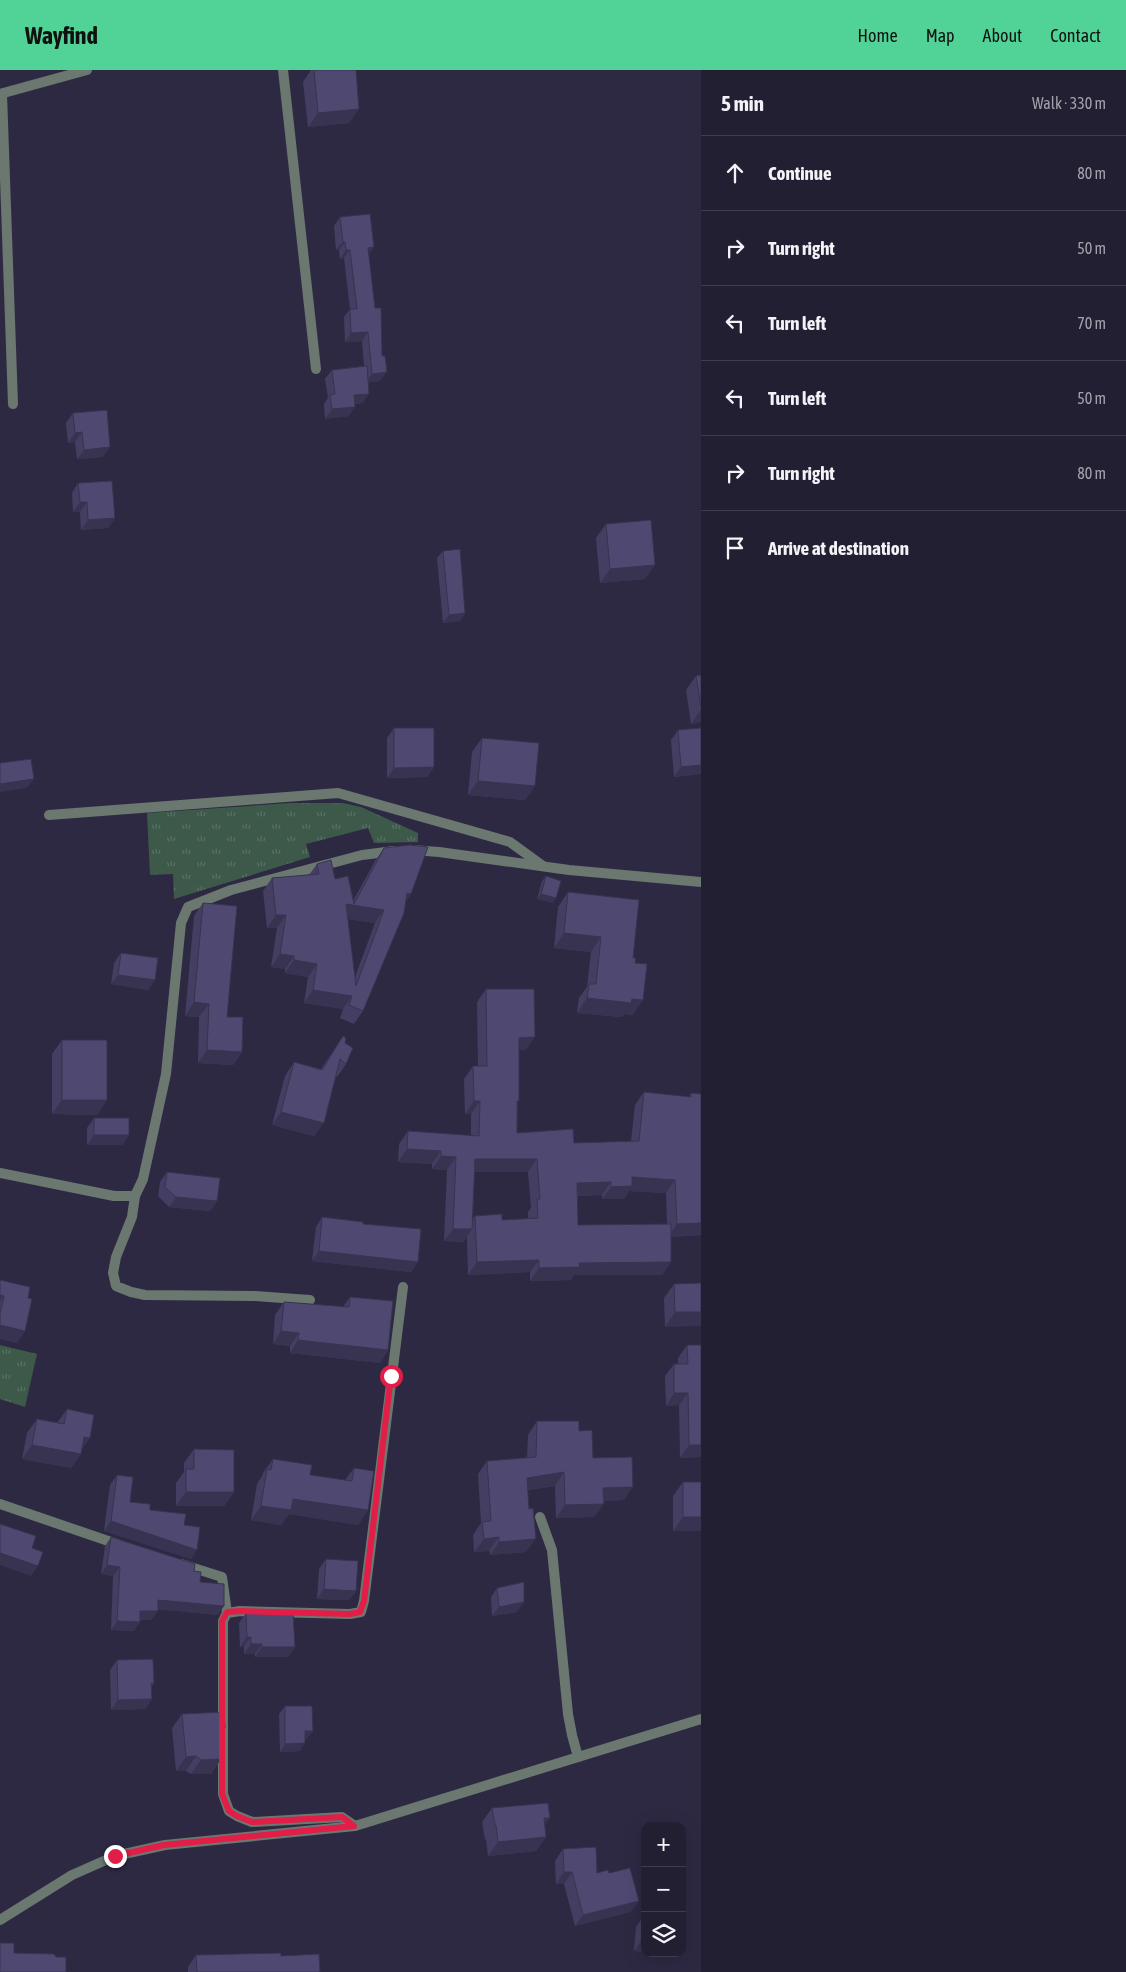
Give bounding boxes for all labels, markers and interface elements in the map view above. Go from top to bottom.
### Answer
text: Wayfind [25,22,98,49]
text: Home [858,25,898,46]
text: Map [926,25,955,46]
text: About [983,25,1022,46]
text: Contact [1050,25,1101,46]
text: 5 min [721,91,764,115]
text: Walk · 330 m [1032,94,1106,112]
icon: ahead [721,159,749,187]
text: Continue [768,162,832,184]
text: 80 m [1077,164,1106,182]
icon: right [721,234,749,262]
text: Turn right [768,237,835,259]
text: 50 m [1077,239,1106,257]
icon: left [721,309,749,337]
text: Turn left [768,312,826,334]
text: 70 m [1077,314,1106,332]
icon: left [721,384,749,412]
text: Turn left [768,387,826,409]
text: 50 m [1077,389,1106,407]
icon: right [721,459,749,487]
text: Turn right [768,462,835,484]
text: 80 m [1077,464,1106,482]
icon: arrive [721,534,749,562]
text: Arrive at destination [768,537,909,559]
route start [380,1365,403,1388]
map controls [641,1822,686,1957]
button: + [641,1822,686,1867]
route end [104,1845,127,1868]
button: − [641,1867,686,1912]
button: layers [641,1912,686,1957]

